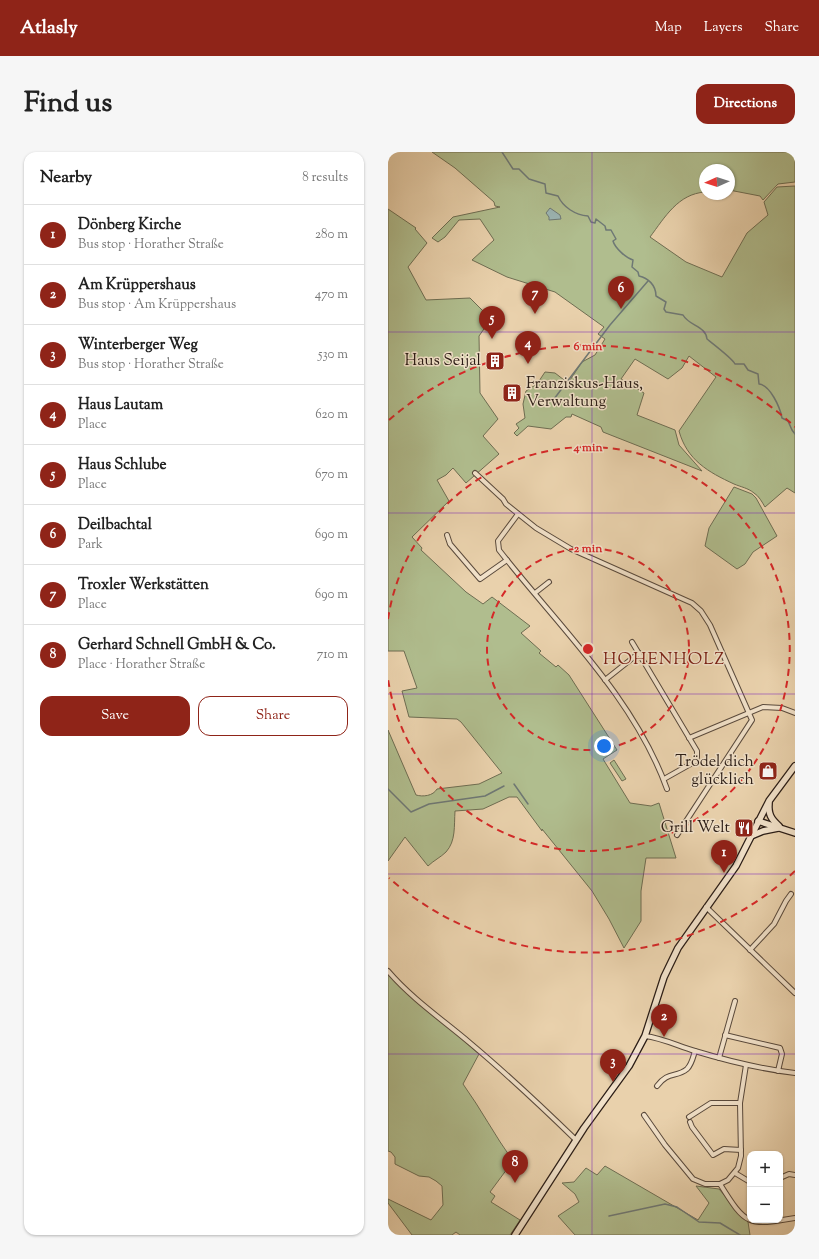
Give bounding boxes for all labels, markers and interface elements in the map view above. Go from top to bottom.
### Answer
text: Atlasly [20,15,78,42]
text: Map [655,18,682,38]
text: Layers [704,18,742,38]
text: Share [764,18,799,38]
text: Find us [24,84,112,124]
button: Directions [696,84,795,124]
north arrow [699,164,735,200]
text: Nearby [40,166,92,190]
text: 8 results [302,169,348,187]
text: Dönberg Kirche [78,215,181,236]
text: 1 [51,226,55,244]
text: 280 m [315,226,348,244]
text: Bus stop · Horather Straße [78,236,224,254]
text: Am Krüppershaus [78,275,196,296]
pin: 6 [608,276,634,309]
pin: 7 [522,281,548,314]
text: 2 [50,286,56,304]
text: 470 m [315,286,348,304]
text: Bus stop · Am Krüppershaus [78,296,236,314]
pin: 5 [479,306,505,339]
pin: 4 [515,331,541,364]
text: Winterberger Weg [78,335,198,356]
text: 6 min [574,338,603,356]
text: 3 [50,346,56,364]
text: 530 m [318,346,348,364]
place label: Haus Seijal [404,350,482,373]
building icon: Haus Seijal [484,350,506,372]
text: Bus stop · Horather Straße [78,356,224,374]
place label: Franziskus-Haus, Verwaltung [526,373,643,414]
building icon: Franziskus-Haus, Verwaltung [501,382,523,404]
text: Haus Lautam [78,395,163,416]
text: 4 [50,406,56,424]
text: 620 m [315,406,348,424]
text: Place [78,416,107,434]
text: 4 min [572,439,603,457]
text: Haus Schlube [78,455,166,476]
text: 5 [51,466,55,484]
text: 670 m [315,466,348,484]
text: Place [78,476,107,494]
text: Deilbachtal [78,515,152,536]
text: 6 [50,526,56,544]
text: 690 m [315,526,348,544]
text: Park [78,536,103,554]
text: 2 min [574,540,603,558]
text: Troxler Werkstätten [78,575,209,596]
text: 7 [50,586,56,604]
text: 690 m [315,586,348,604]
text: Place [78,596,107,614]
text: Gerhard Schnell GmbH & Co. [78,635,276,656]
centre of rings [581,642,595,656]
text: 8 [50,646,56,664]
text: 710 m [317,646,348,664]
district label: HOHENHOLZ [603,648,725,672]
text: Place · Horather Straße [78,656,205,674]
button: Save [40,696,190,736]
button: Share [198,696,348,736]
your location [594,736,614,756]
place label: Trödel dich glücklich [675,751,755,792]
shop icon: Trödel dich glücklich [757,760,779,782]
place label: Grill Welt [661,817,731,840]
restaurant icon: Grill Welt [733,817,755,839]
pin: 1 [711,840,737,873]
pin: 2 [651,1004,677,1037]
pin: 3 [600,1049,626,1082]
pin: 8 [502,1150,528,1183]
map controls [747,1151,783,1223]
button: + [747,1151,783,1187]
button: − [747,1187,783,1223]

